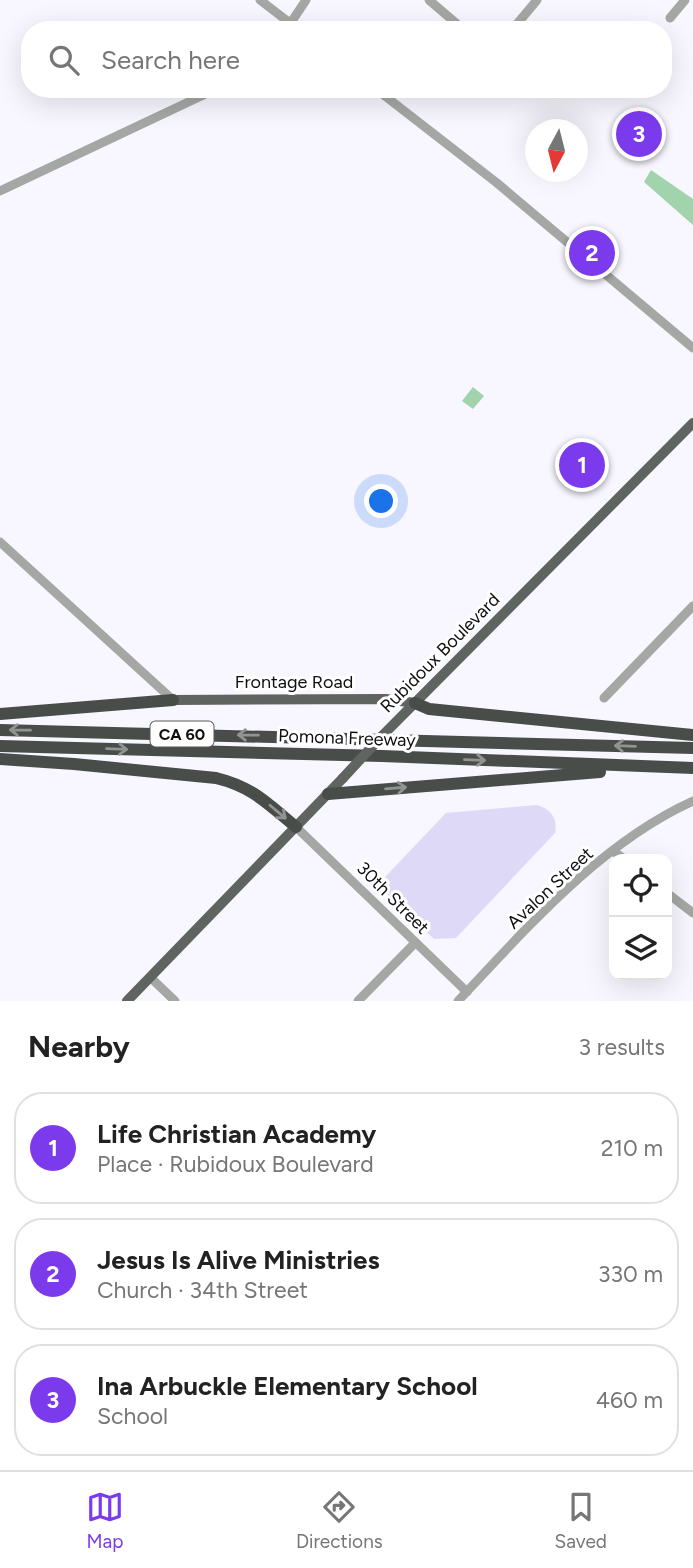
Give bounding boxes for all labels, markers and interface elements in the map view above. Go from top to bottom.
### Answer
search box [21,21,672,98]
icon: search [45,41,83,79]
text: Search here [101,44,240,76]
pin: 3 [616,108,662,160]
north arrow [525,119,588,182]
pin: 2 [569,227,615,279]
pin: 1 [559,439,605,491]
your location [364,484,398,518]
street label: Rubidoux Boulevard [376,589,504,717]
street label: Frontage Road [235,671,353,693]
road number: CA 60 [150,722,214,747]
one-way arrow [9,723,32,737]
street label: Pomona Freeway [278,725,417,751]
one-way arrow [236,729,259,742]
one-way arrow [614,740,637,753]
one-way arrow [105,742,128,756]
one-way arrow [463,754,486,767]
one-way arrow [384,781,407,794]
one-way arrow [268,804,286,820]
street label: Avalon Street [502,842,598,933]
map controls [609,854,672,980]
button: locate [609,854,672,917]
street label: 30th Street [352,857,434,939]
button: layers [609,917,672,980]
text: Nearby [28,1028,130,1065]
text: 3 results [578,1033,665,1061]
text: Life Christian Academy [97,1118,376,1150]
text: 1 [48,1134,58,1162]
text: 210 m [601,1134,663,1162]
text: Place · Rubidoux Boulevard [97,1150,374,1178]
text: Jesus Is Alive Ministries [97,1244,380,1276]
text: 2 [46,1260,60,1288]
text: 330 m [598,1260,663,1288]
text: Church · 34th Street [97,1276,308,1304]
text: Ina Arbuckle Elementary School [97,1370,478,1402]
text: 3 [47,1386,59,1414]
text: 460 m [596,1386,663,1414]
text: School [97,1402,168,1430]
tab: Map [86,1488,124,1553]
tab: Directions [296,1488,383,1553]
tab: Saved [555,1488,607,1553]

